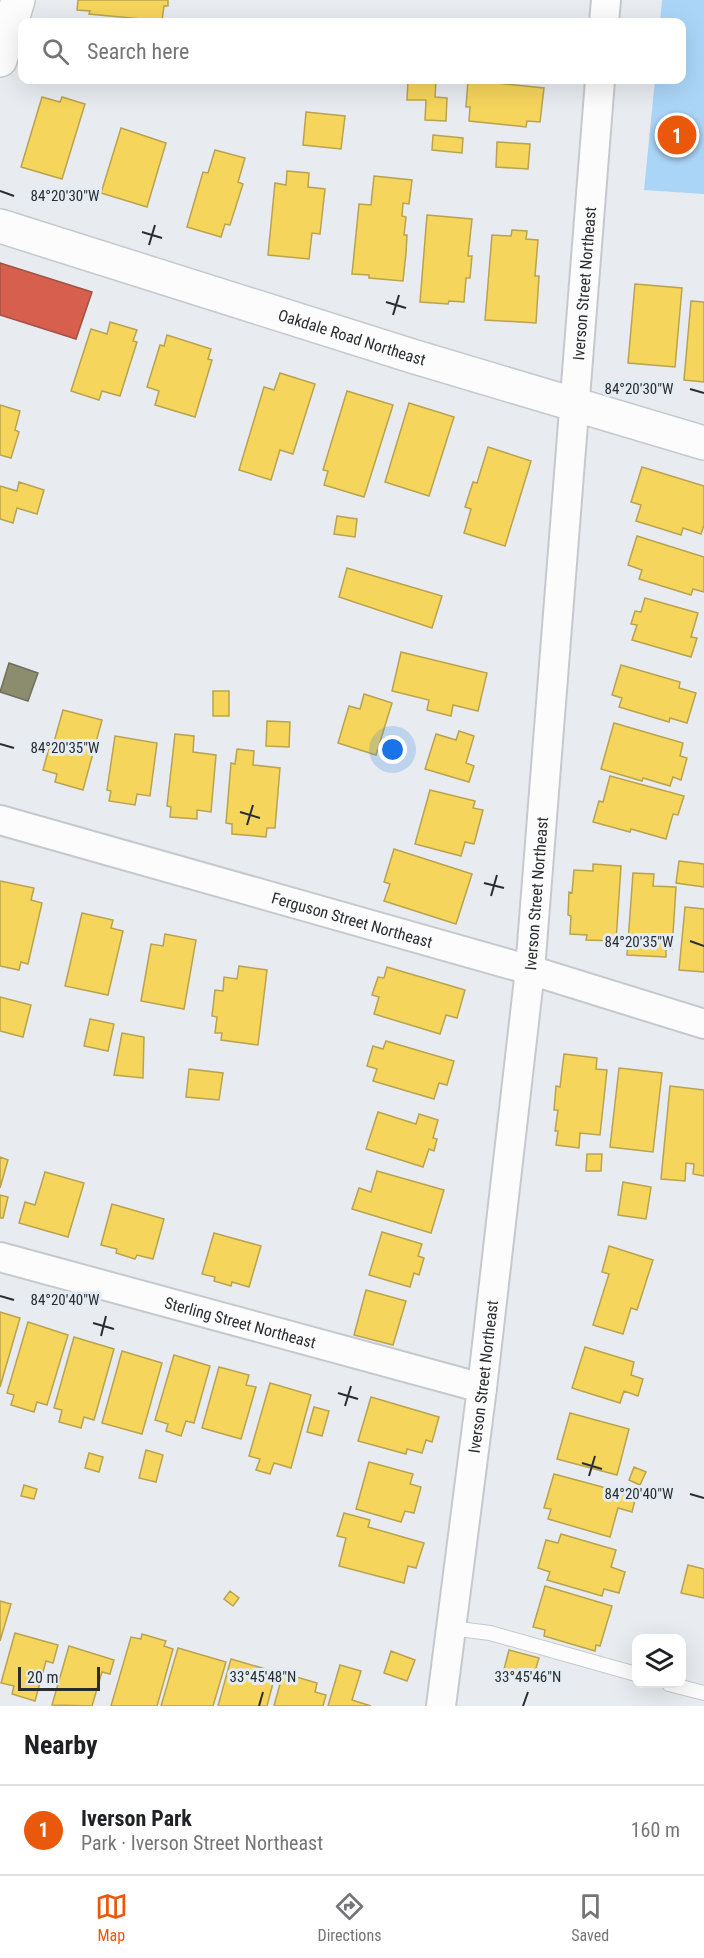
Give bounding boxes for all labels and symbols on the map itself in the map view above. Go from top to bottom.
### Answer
pin: 1 [658,112,696,158]
text: 84°20'30"W [31,187,100,205]
street label: Iverson Street Northeast [568,206,600,361]
street label: Oakdale Road Northeast [276,305,428,369]
text: 84°20'30"W [605,380,674,398]
your location [378,735,407,764]
text: 84°20'35"W [31,739,100,757]
street label: Iverson Street Northeast [521,816,552,971]
street label: Ferguson Street Northeast [270,888,435,952]
text: 84°20'35"W [605,933,674,951]
text: 84°20'40"W [31,1291,100,1309]
street label: Sterling Street Northeast [162,1293,318,1352]
street label: Iverson Street Northeast [464,1299,502,1454]
text: 84°20'40"W [605,1485,674,1503]
scale bar [18,1664,100,1692]
text: 33°45'48"N [230,1668,296,1686]
text: 33°45'46"N [495,1668,561,1686]

